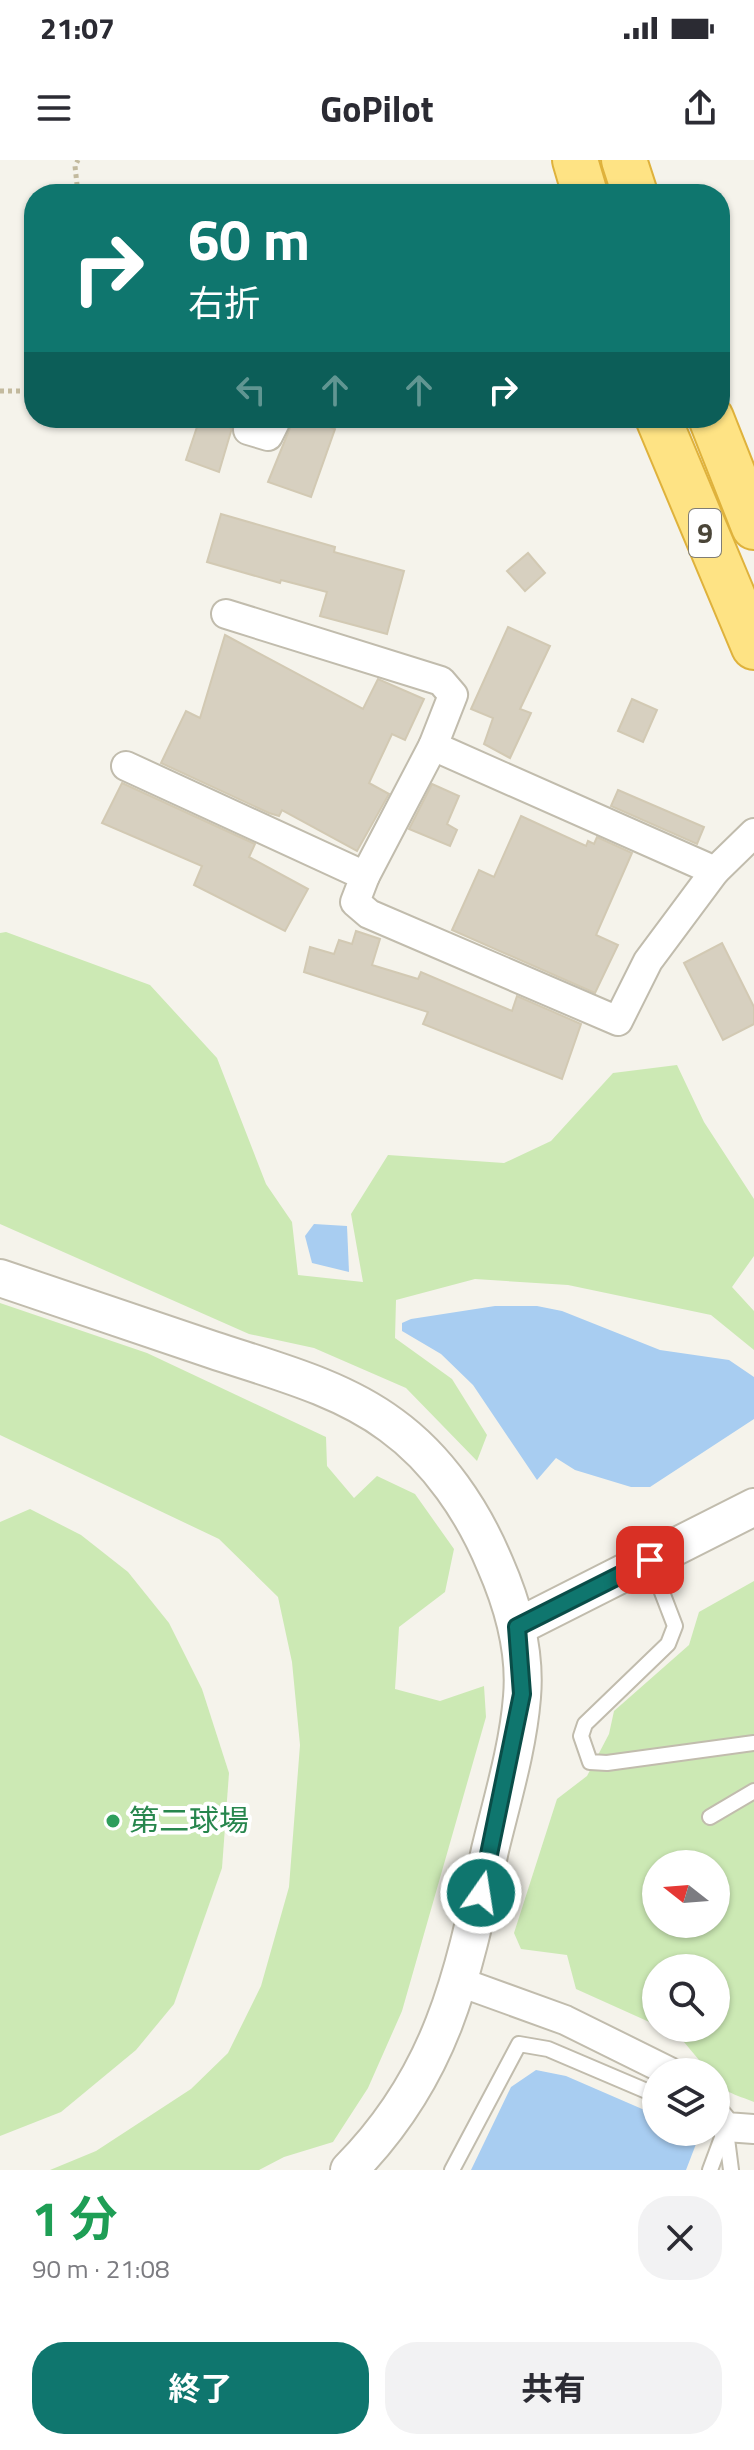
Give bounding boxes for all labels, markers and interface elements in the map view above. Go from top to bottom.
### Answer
text: 21:07 [40,5,115,51]
text: GoPilot [320,81,434,136]
icon: menu [32,86,76,130]
icon: share [678,86,722,130]
text: 60 m [188,197,310,282]
icon: right [56,216,160,320]
text: 右折 [188,275,260,330]
icon: left [229,368,273,412]
icon: ahead [313,368,357,412]
icon: ahead [397,368,441,412]
icon: right [481,368,525,412]
road number: 9 [689,509,721,557]
pin [616,1526,684,1594]
icon: arrive [628,1538,672,1582]
place label: 第二球場 [129,1797,249,1843]
marker: 第二球場 [104,1812,122,1830]
north arrow [642,1850,730,1938]
map controls [642,1850,730,2146]
position arrow [439,1851,523,1935]
button: search [642,1954,730,2042]
button: layers [642,2058,730,2146]
text: 1 分 [32,2182,117,2255]
button: close [638,2196,722,2280]
text: 90 m · 21:08 [32,2249,170,2288]
button: 終了 [32,2342,369,2434]
button: 共有 [385,2342,722,2434]

